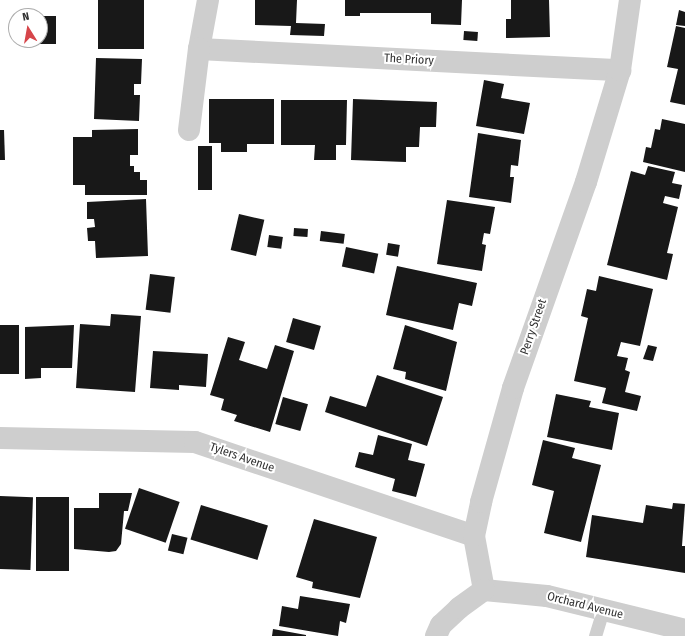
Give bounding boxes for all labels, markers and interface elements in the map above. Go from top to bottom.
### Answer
north arrow [8,8,48,48]
text: N [21,10,30,24]
street label: The Priory [384,52,434,68]
street label: Perry Street [518,297,550,357]
street label: Tylers Avenue [208,440,276,476]
street label: Orchard Avenue [545,590,625,622]

